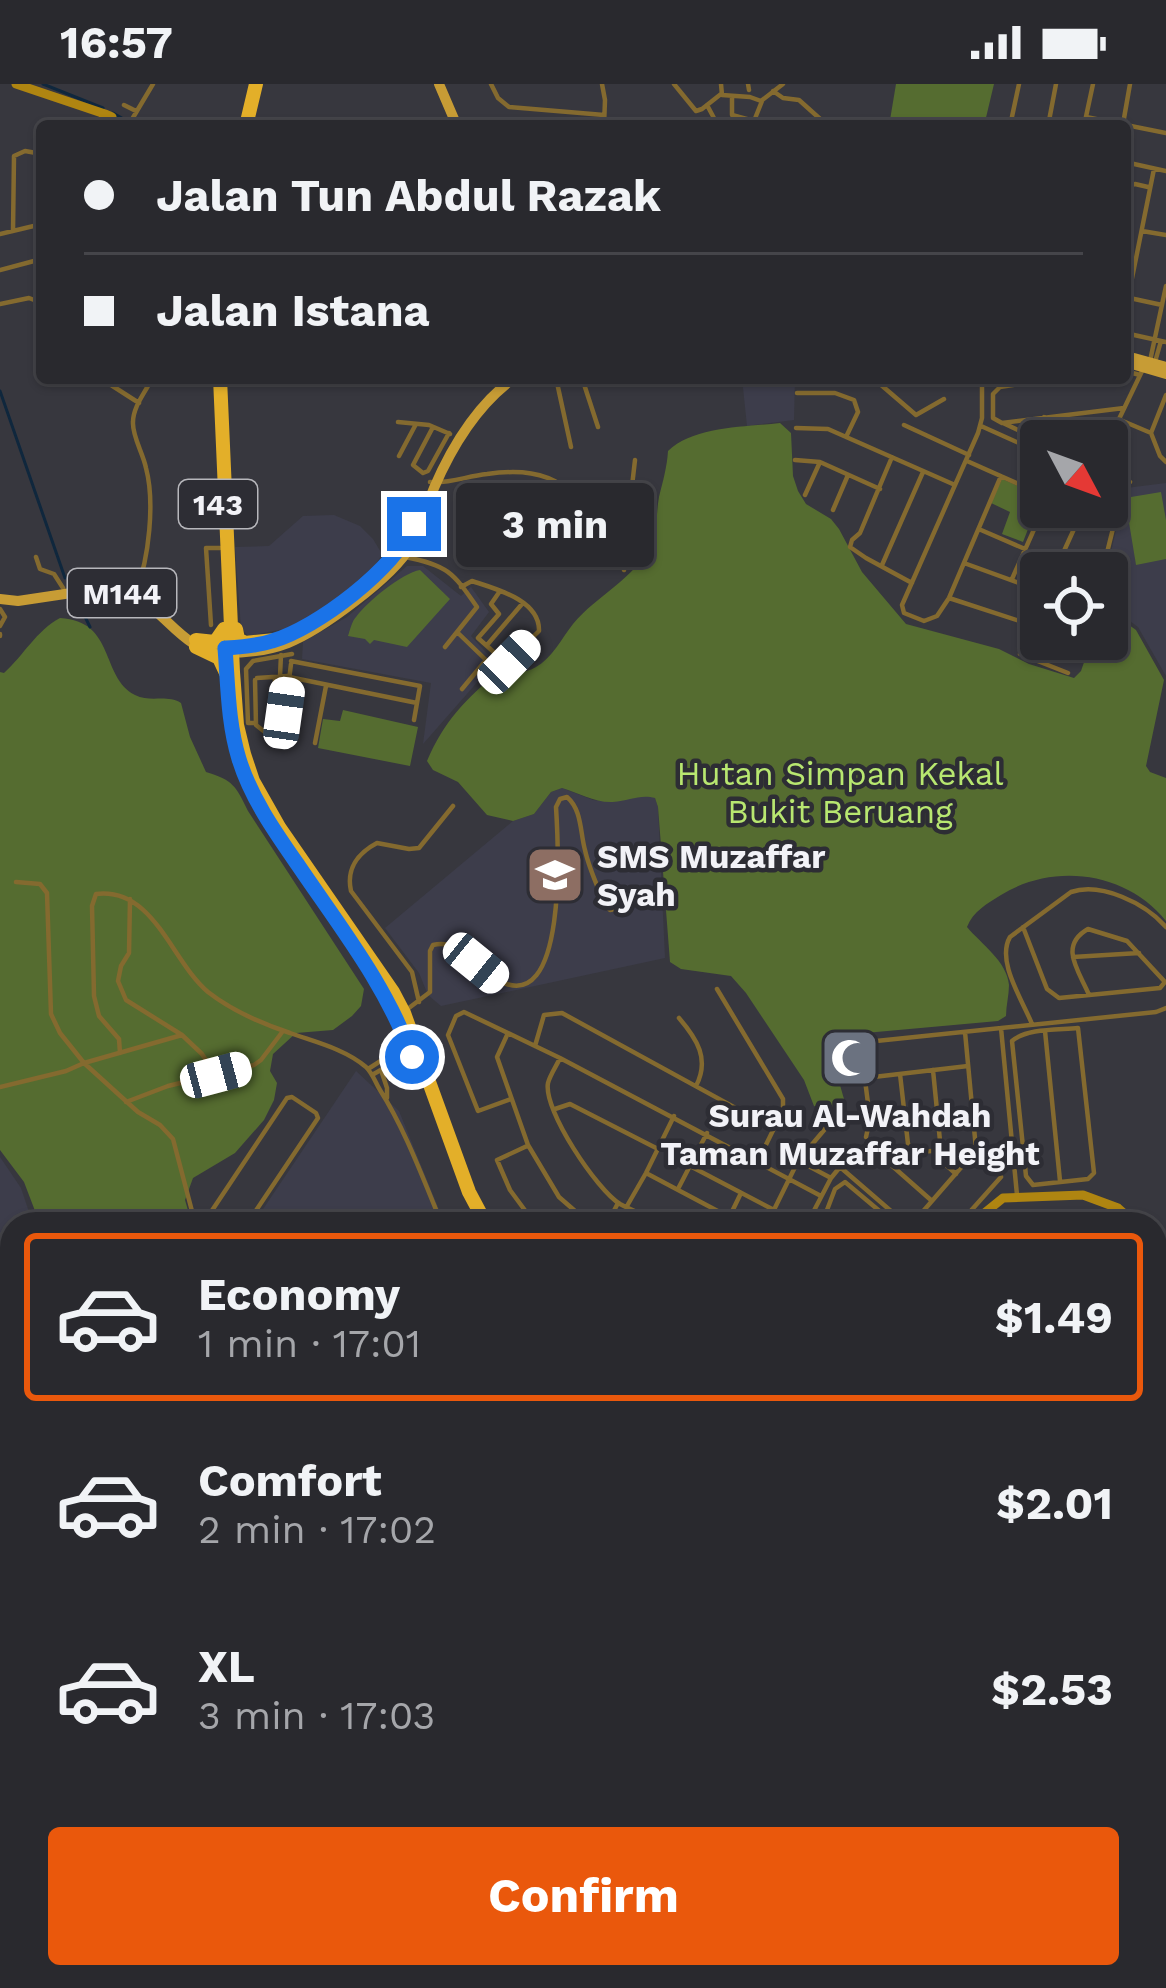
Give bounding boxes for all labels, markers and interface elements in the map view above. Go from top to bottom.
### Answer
text: 16:57 [60,16,173,69]
text: Jalan Tun Abdul Razak [156,169,661,222]
text: Jalan Istana [156,284,430,337]
north arrow [1020,420,1128,528]
map controls [1020,420,1128,660]
road number: 143 [179,480,257,528]
callout: 3 min [456,482,654,566]
route end [387,497,441,551]
text: 3 min [502,502,608,547]
button: locate [1020,552,1128,660]
road number: M144 [68,569,176,617]
car [471,624,547,700]
car [261,675,307,751]
park label: Hutan Simpan Kekal Bukit Beruang [676,754,1004,831]
place label: SMS Muzaffar Syah [597,837,825,914]
school or university icon: SMS Muzaffar Syah [524,844,586,906]
car [437,926,515,1000]
mosque icon: Surau Al-Wahdah Taman Muzaffar Height [819,1027,881,1089]
route start [385,1030,439,1084]
car [177,1048,255,1102]
place label: Surau Al-Wahdah Taman Muzaffar Height [660,1096,1040,1173]
icon: car [54,1263,162,1371]
text: Economy [198,1268,400,1321]
text: $1.49 [995,1291,1113,1344]
text: 1 min · 17:01 [198,1321,421,1366]
icon: car [54,1449,162,1557]
text: Comfort [198,1454,382,1507]
text: $2.01 [996,1477,1113,1530]
text: 2 min · 17:02 [198,1507,436,1552]
icon: car [54,1635,162,1743]
text: XL [198,1640,255,1693]
text: $2.53 [991,1663,1113,1716]
text: 3 min · 17:03 [198,1693,435,1738]
button: Confirm [48,1827,1119,1965]

